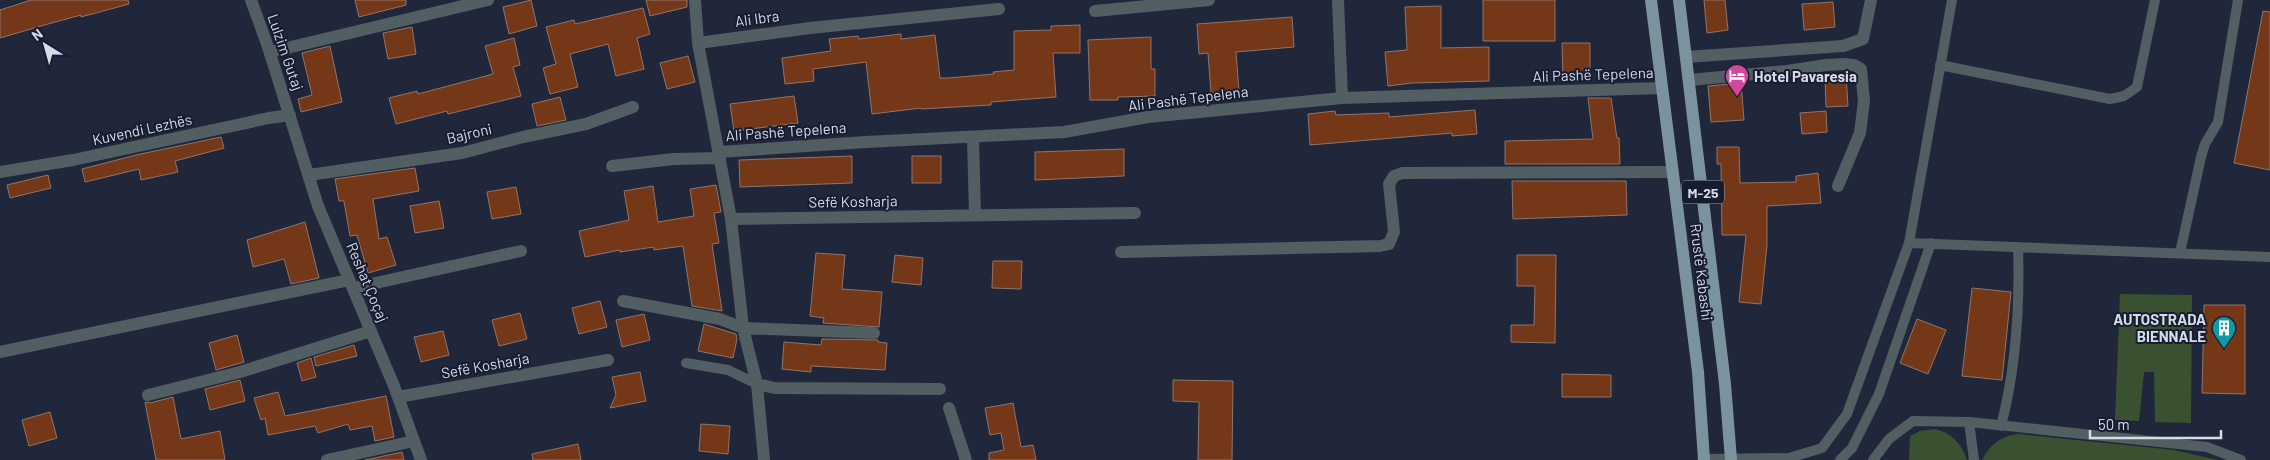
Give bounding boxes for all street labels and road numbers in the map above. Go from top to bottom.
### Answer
street label: Ali Ibra [734,6,780,30]
street label: Lulzim Gutaj [264,11,308,93]
street label: Ali Pashë Tepelena [1532,63,1654,85]
street label: Ali Pashë Tepelena [1127,82,1249,114]
street label: Kuvendi Lezhës [91,110,193,148]
street label: Ali Pashë Tepelena [725,118,847,144]
street label: Bajroni [444,119,494,147]
road number: M-25 [1682,180,1724,203]
street label: Sefë Kosharja [808,191,898,211]
street label: Rrustë Kabashi [1687,222,1717,322]
street label: Reshat Çoçaj [343,239,393,325]
street label: Sefë Kosharja [440,348,530,382]

